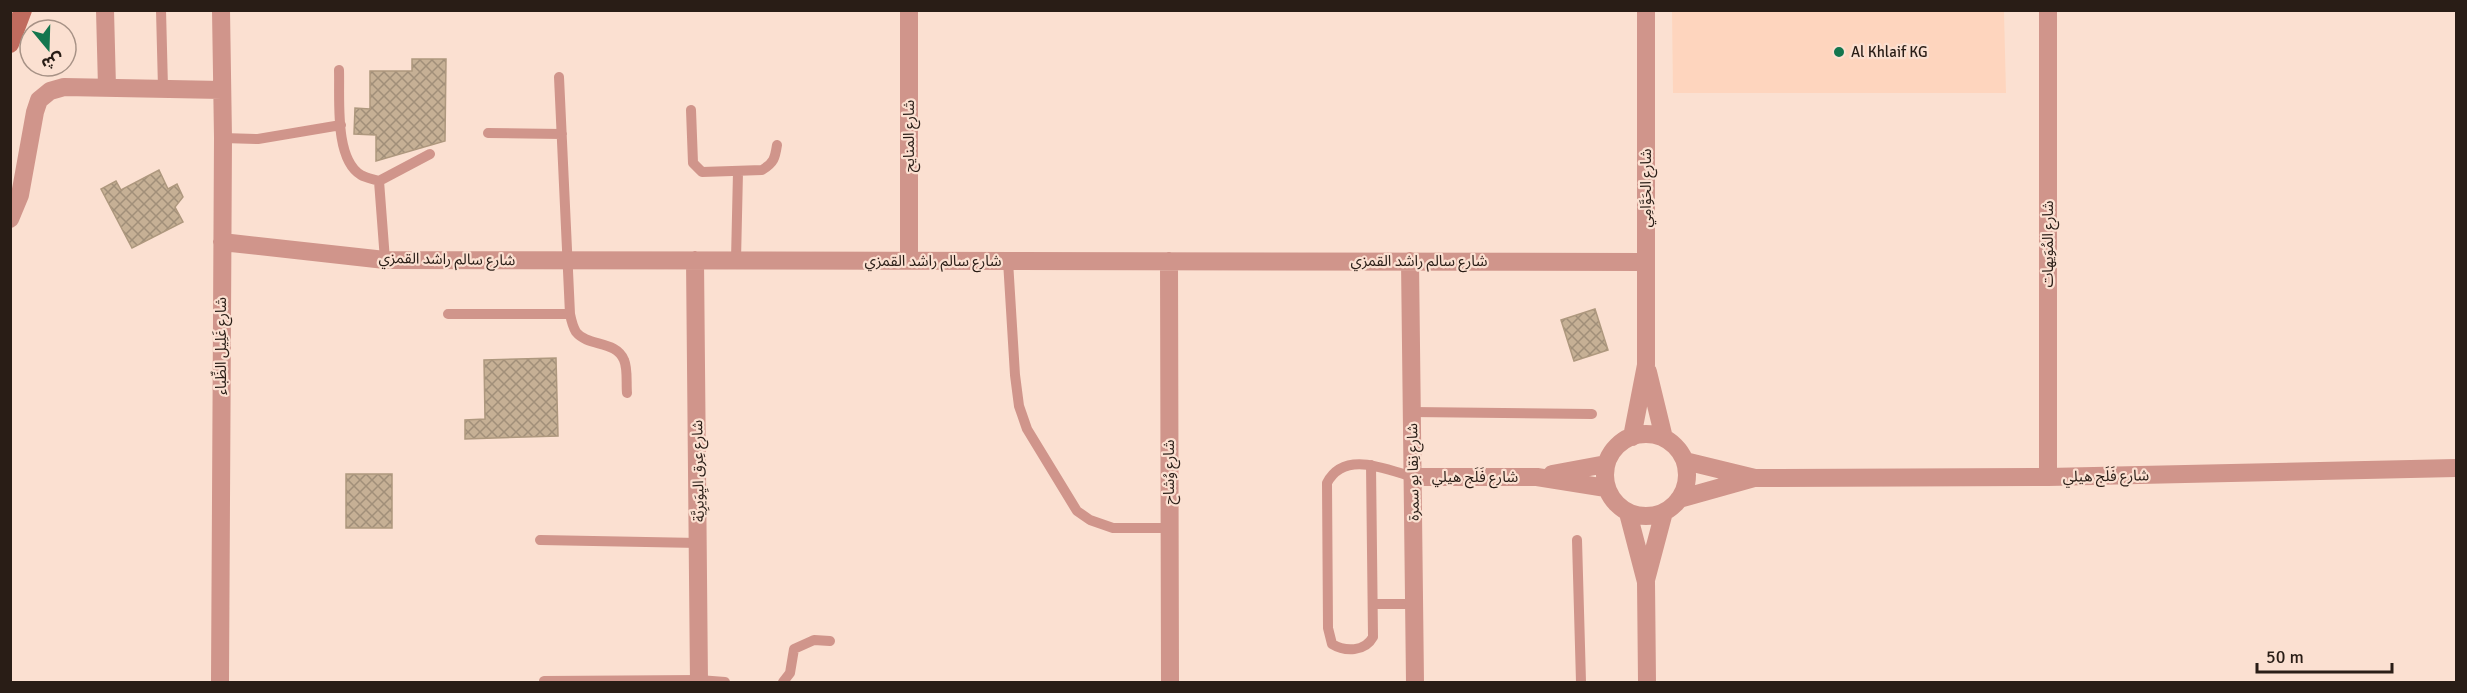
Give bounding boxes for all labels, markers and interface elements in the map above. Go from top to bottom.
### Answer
north arrow [18,18,78,78]
place label: Al Khlaif KG [1851,43,1928,61]
marker: Al Khlaif KG [1832,45,1846,59]
text: ش [39,48,66,74]
street label: شارع المنايح [900,100,921,172]
street label: شارع الحَوَّامِي [1637,148,1658,228]
street label: شارع المُوَيهات [2039,200,2060,288]
street label: شارع سالم راشد القمزي [378,249,516,272]
street label: شارع سالم راشد القمزي [865,252,1002,273]
street label: شارع سالم راشد القمزي [1351,252,1488,273]
street label: شارع غَلِيل الظِّباء [210,297,233,395]
street label: شارع عِرق اليِوَيرِيَّة [688,419,711,522]
street label: شارع نِقا بو سمرة [1403,423,1426,521]
street label: شارع وُشاح [1160,439,1181,504]
street label: شارع فَلَج هيلي [2063,465,2150,489]
street label: شارع فَلَج هيلي [1432,467,1518,489]
scale bar [2257,636,2392,674]
text: 50 m [2266,646,2304,668]

